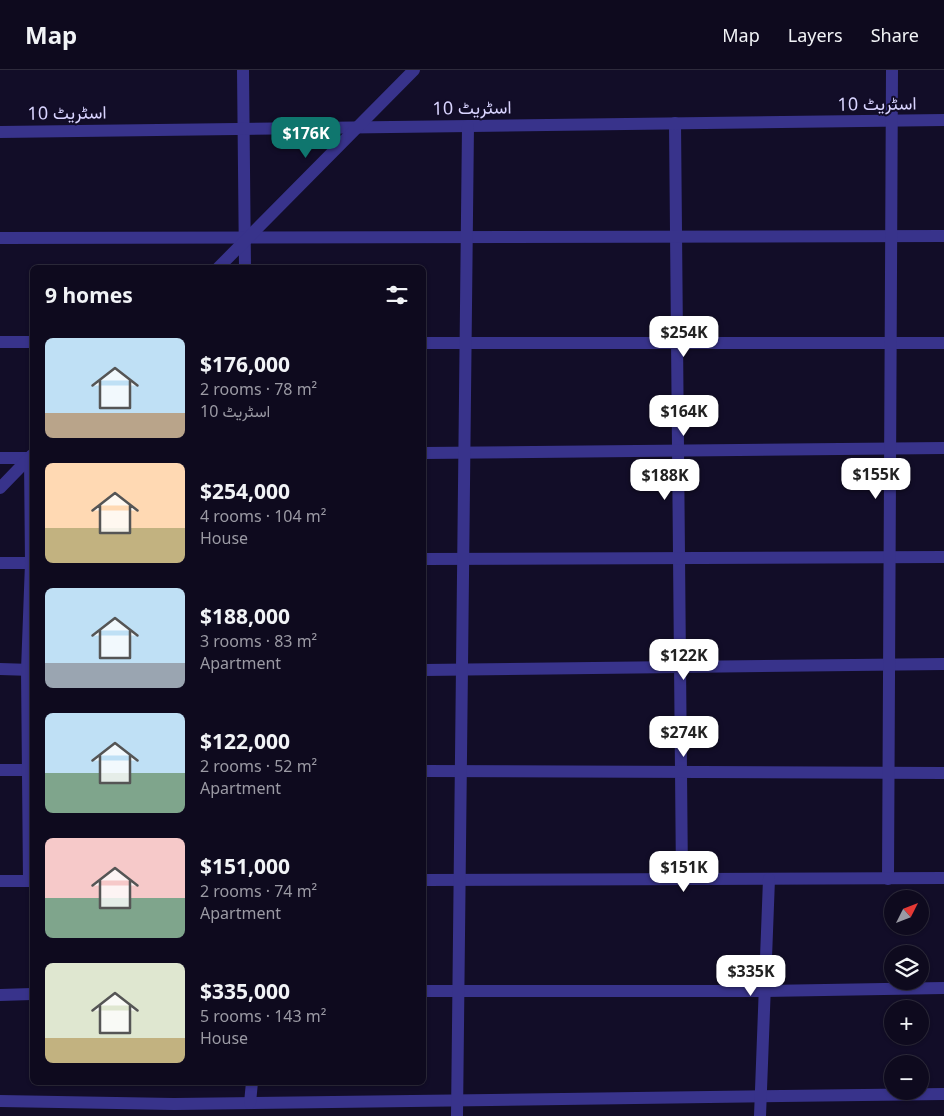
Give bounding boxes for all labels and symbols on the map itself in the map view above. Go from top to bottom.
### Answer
street label: اسٹریٹ 10 [837,90,917,116]
street label: اسٹریٹ 10 [432,94,512,120]
street label: اسٹریٹ 10 [27,99,107,125]
pin: $176K [271,116,341,159]
pin: $254K [649,316,719,358]
pin: $164K [649,394,719,437]
pin: $188K [630,458,700,501]
pin: $155K [841,458,911,500]
pin: $122K [649,638,719,681]
pin: $274K [649,716,719,758]
pin: $151K [649,850,719,893]
north arrow [884,890,929,935]
pin: $335K [716,954,786,997]

